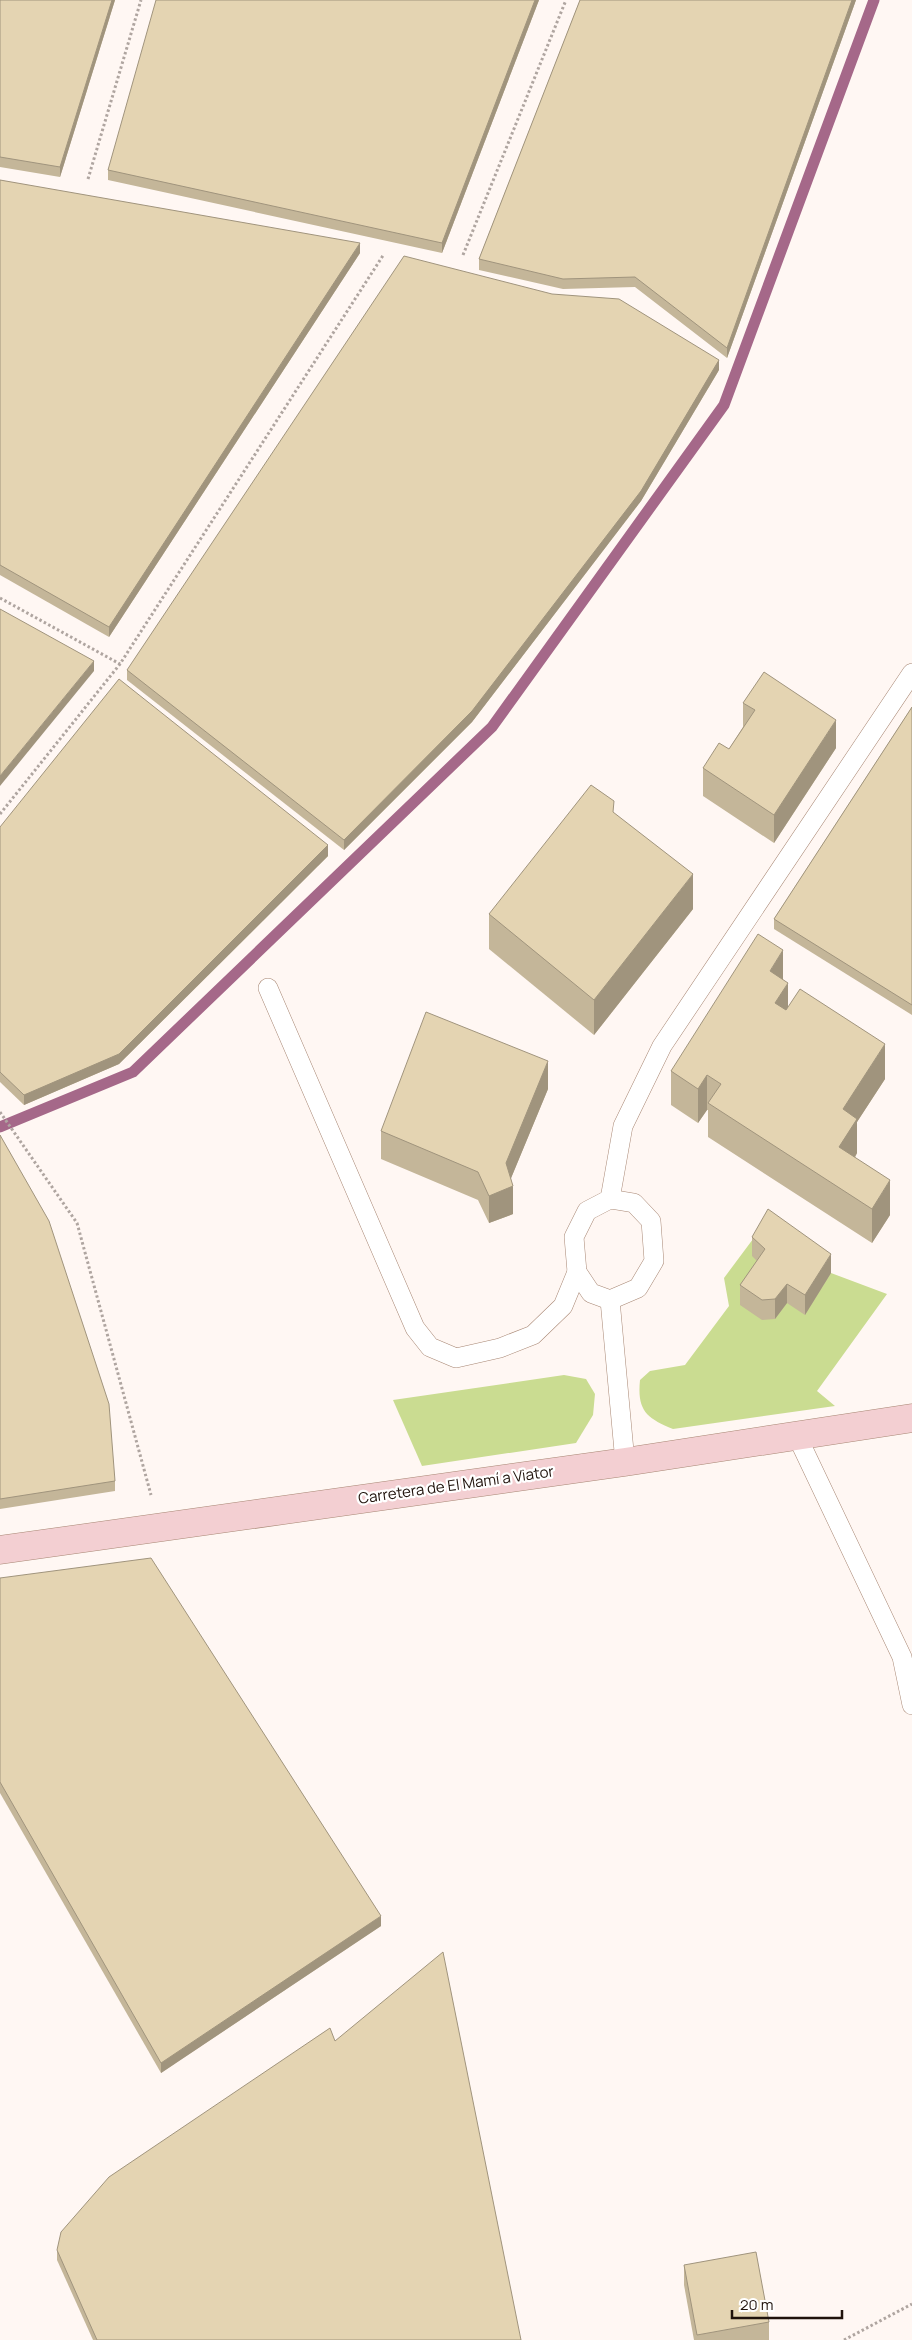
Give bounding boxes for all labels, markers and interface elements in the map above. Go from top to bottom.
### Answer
street label: Carretera de El Mamí a Viator [357,1460,556,1509]
scale bar [732,2288,842,2320]
text: 20 m [740,2294,773,2315]

